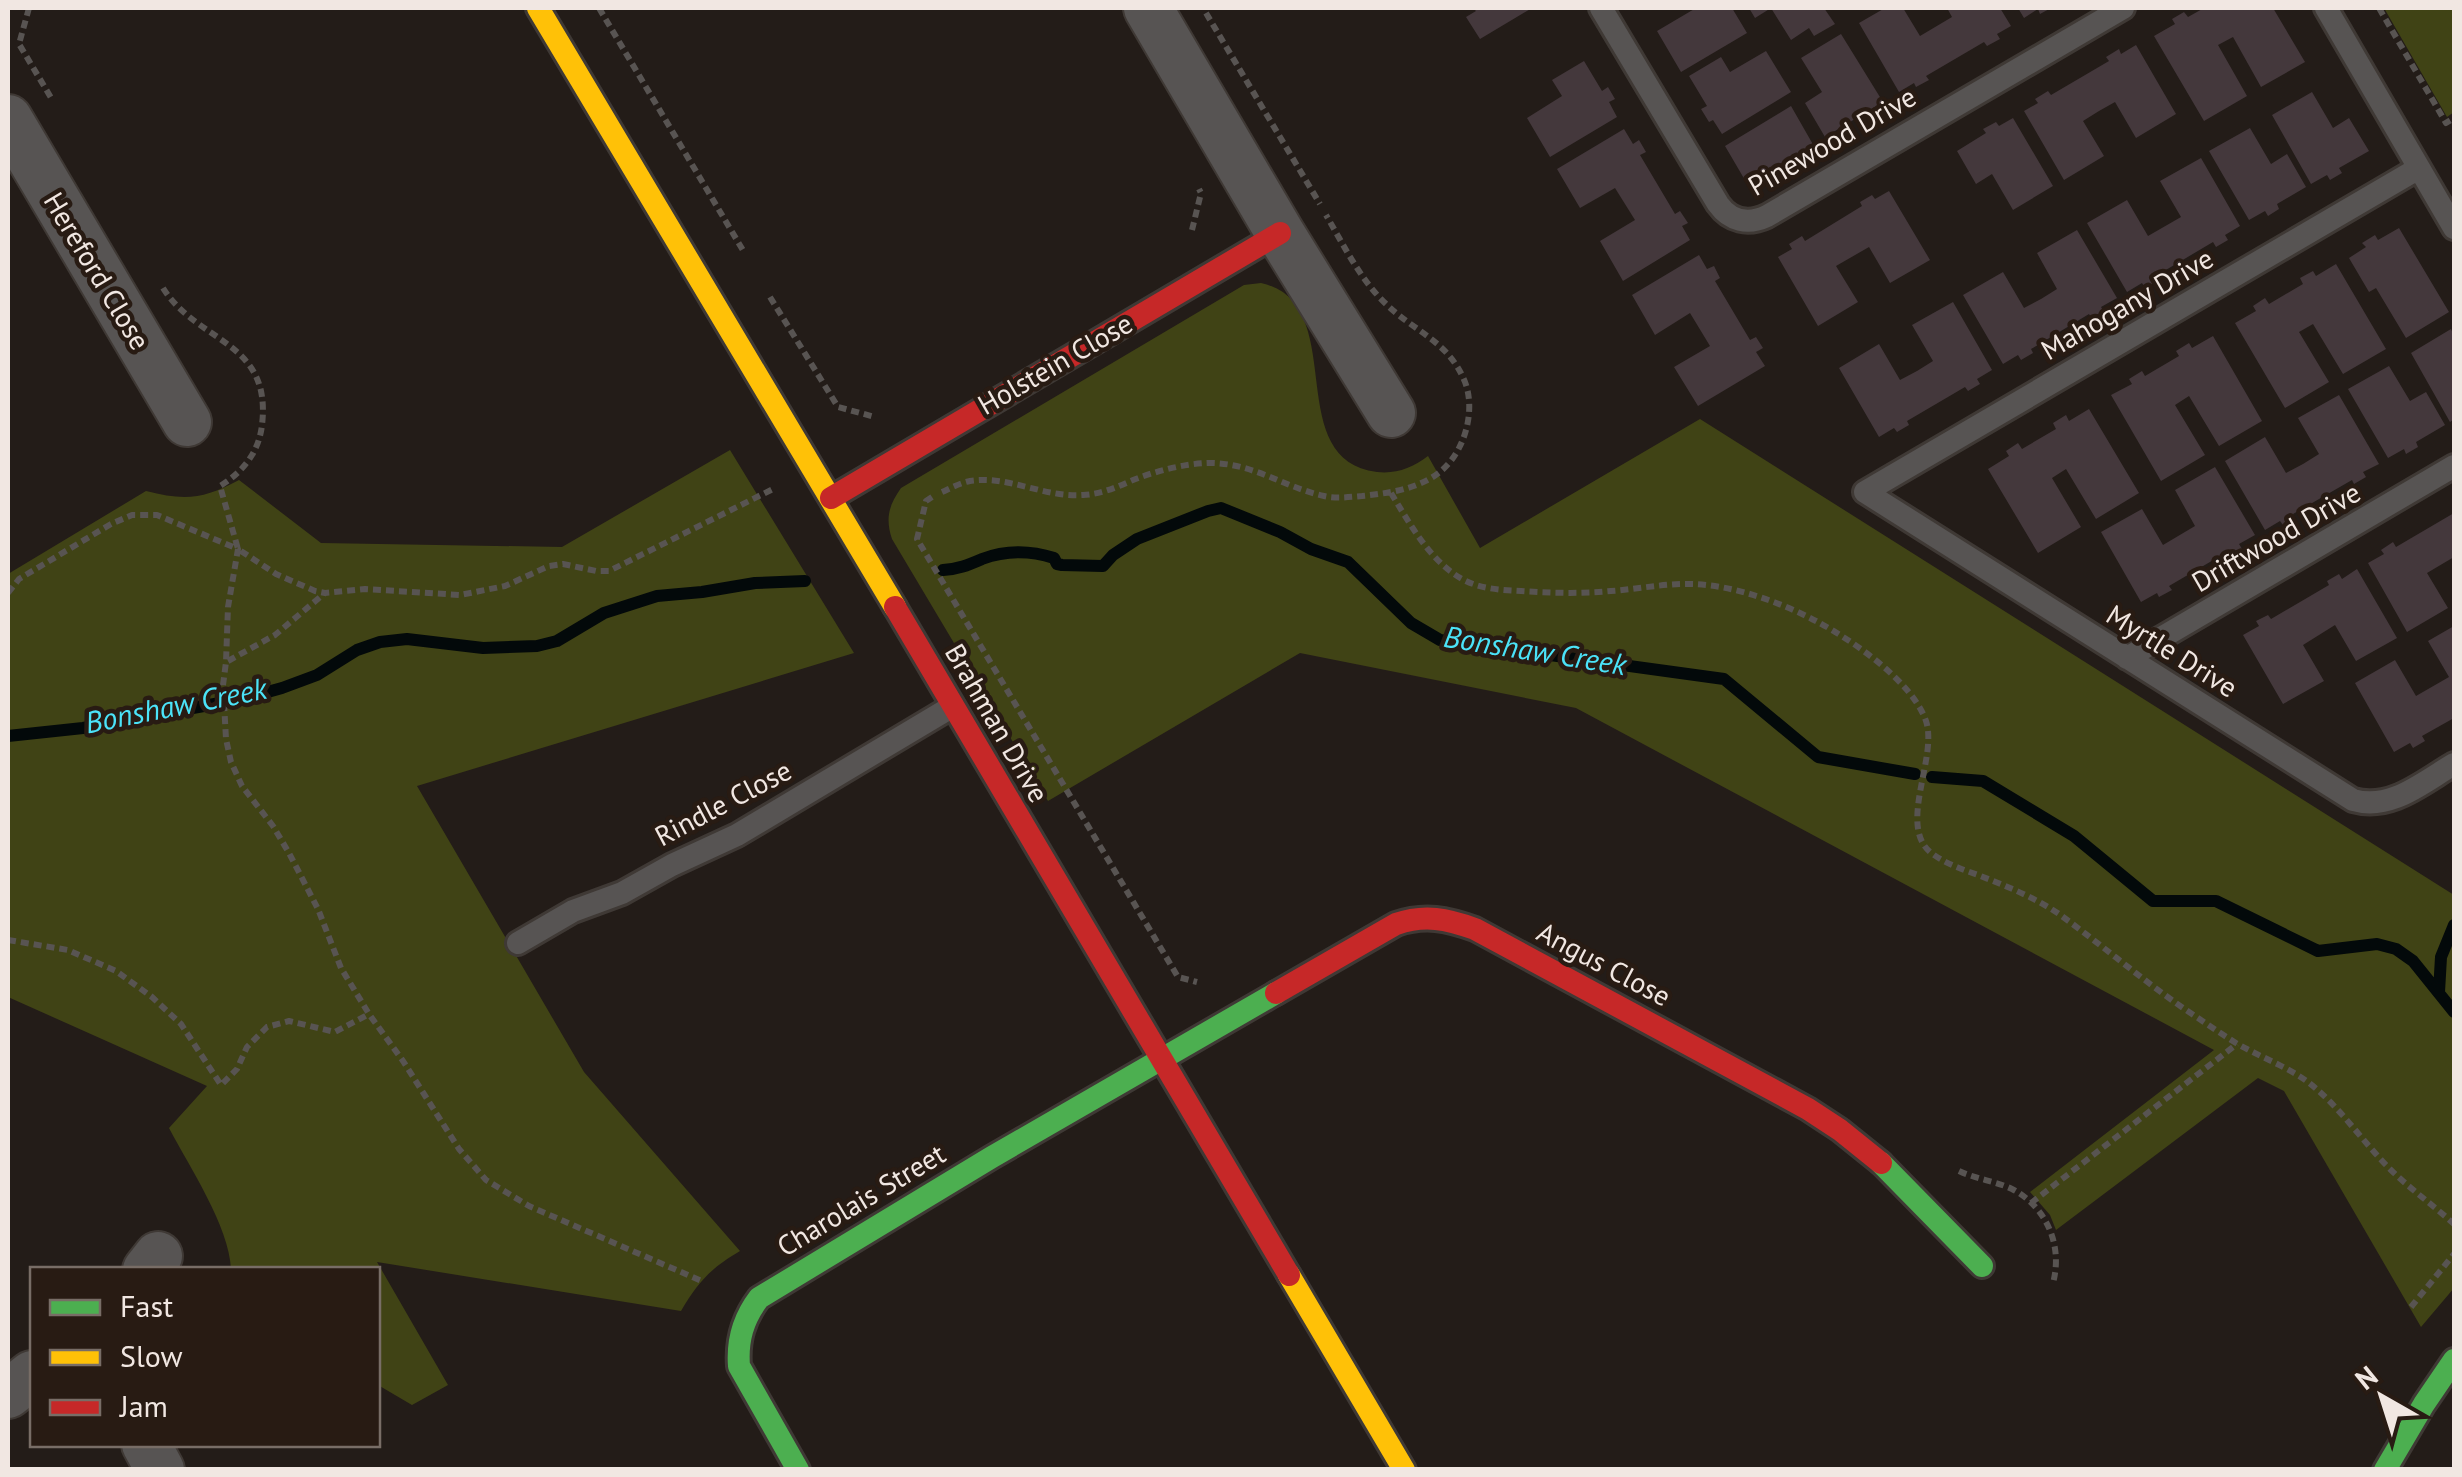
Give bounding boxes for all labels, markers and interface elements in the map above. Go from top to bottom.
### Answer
street label: Pinewood Drive [1741,78,1922,204]
street label: Hereford Close [36,185,159,356]
street label: Mahogany Drive [2034,239,2220,368]
street label: Holstein Close [971,304,1139,423]
street label: Driftwood Drive [2185,473,2367,600]
street label: Myrtle Drive [2100,596,2245,705]
water label: Bonshaw Creek [1441,616,1631,683]
street label: Brahman Drive [937,637,1058,809]
water label: Bonshaw Creek [82,668,271,741]
street label: Rindle Close [648,751,797,854]
street label: Angus Close [1531,913,1677,1014]
street label: Charolais Street [770,1135,952,1264]
legend [30,1267,380,1447]
text: Fast [120,1286,173,1325]
text: Slow [120,1336,183,1375]
north arrow [2332,1347,2432,1447]
text: N [2347,1357,2385,1397]
text: Jam [118,1386,168,1425]

